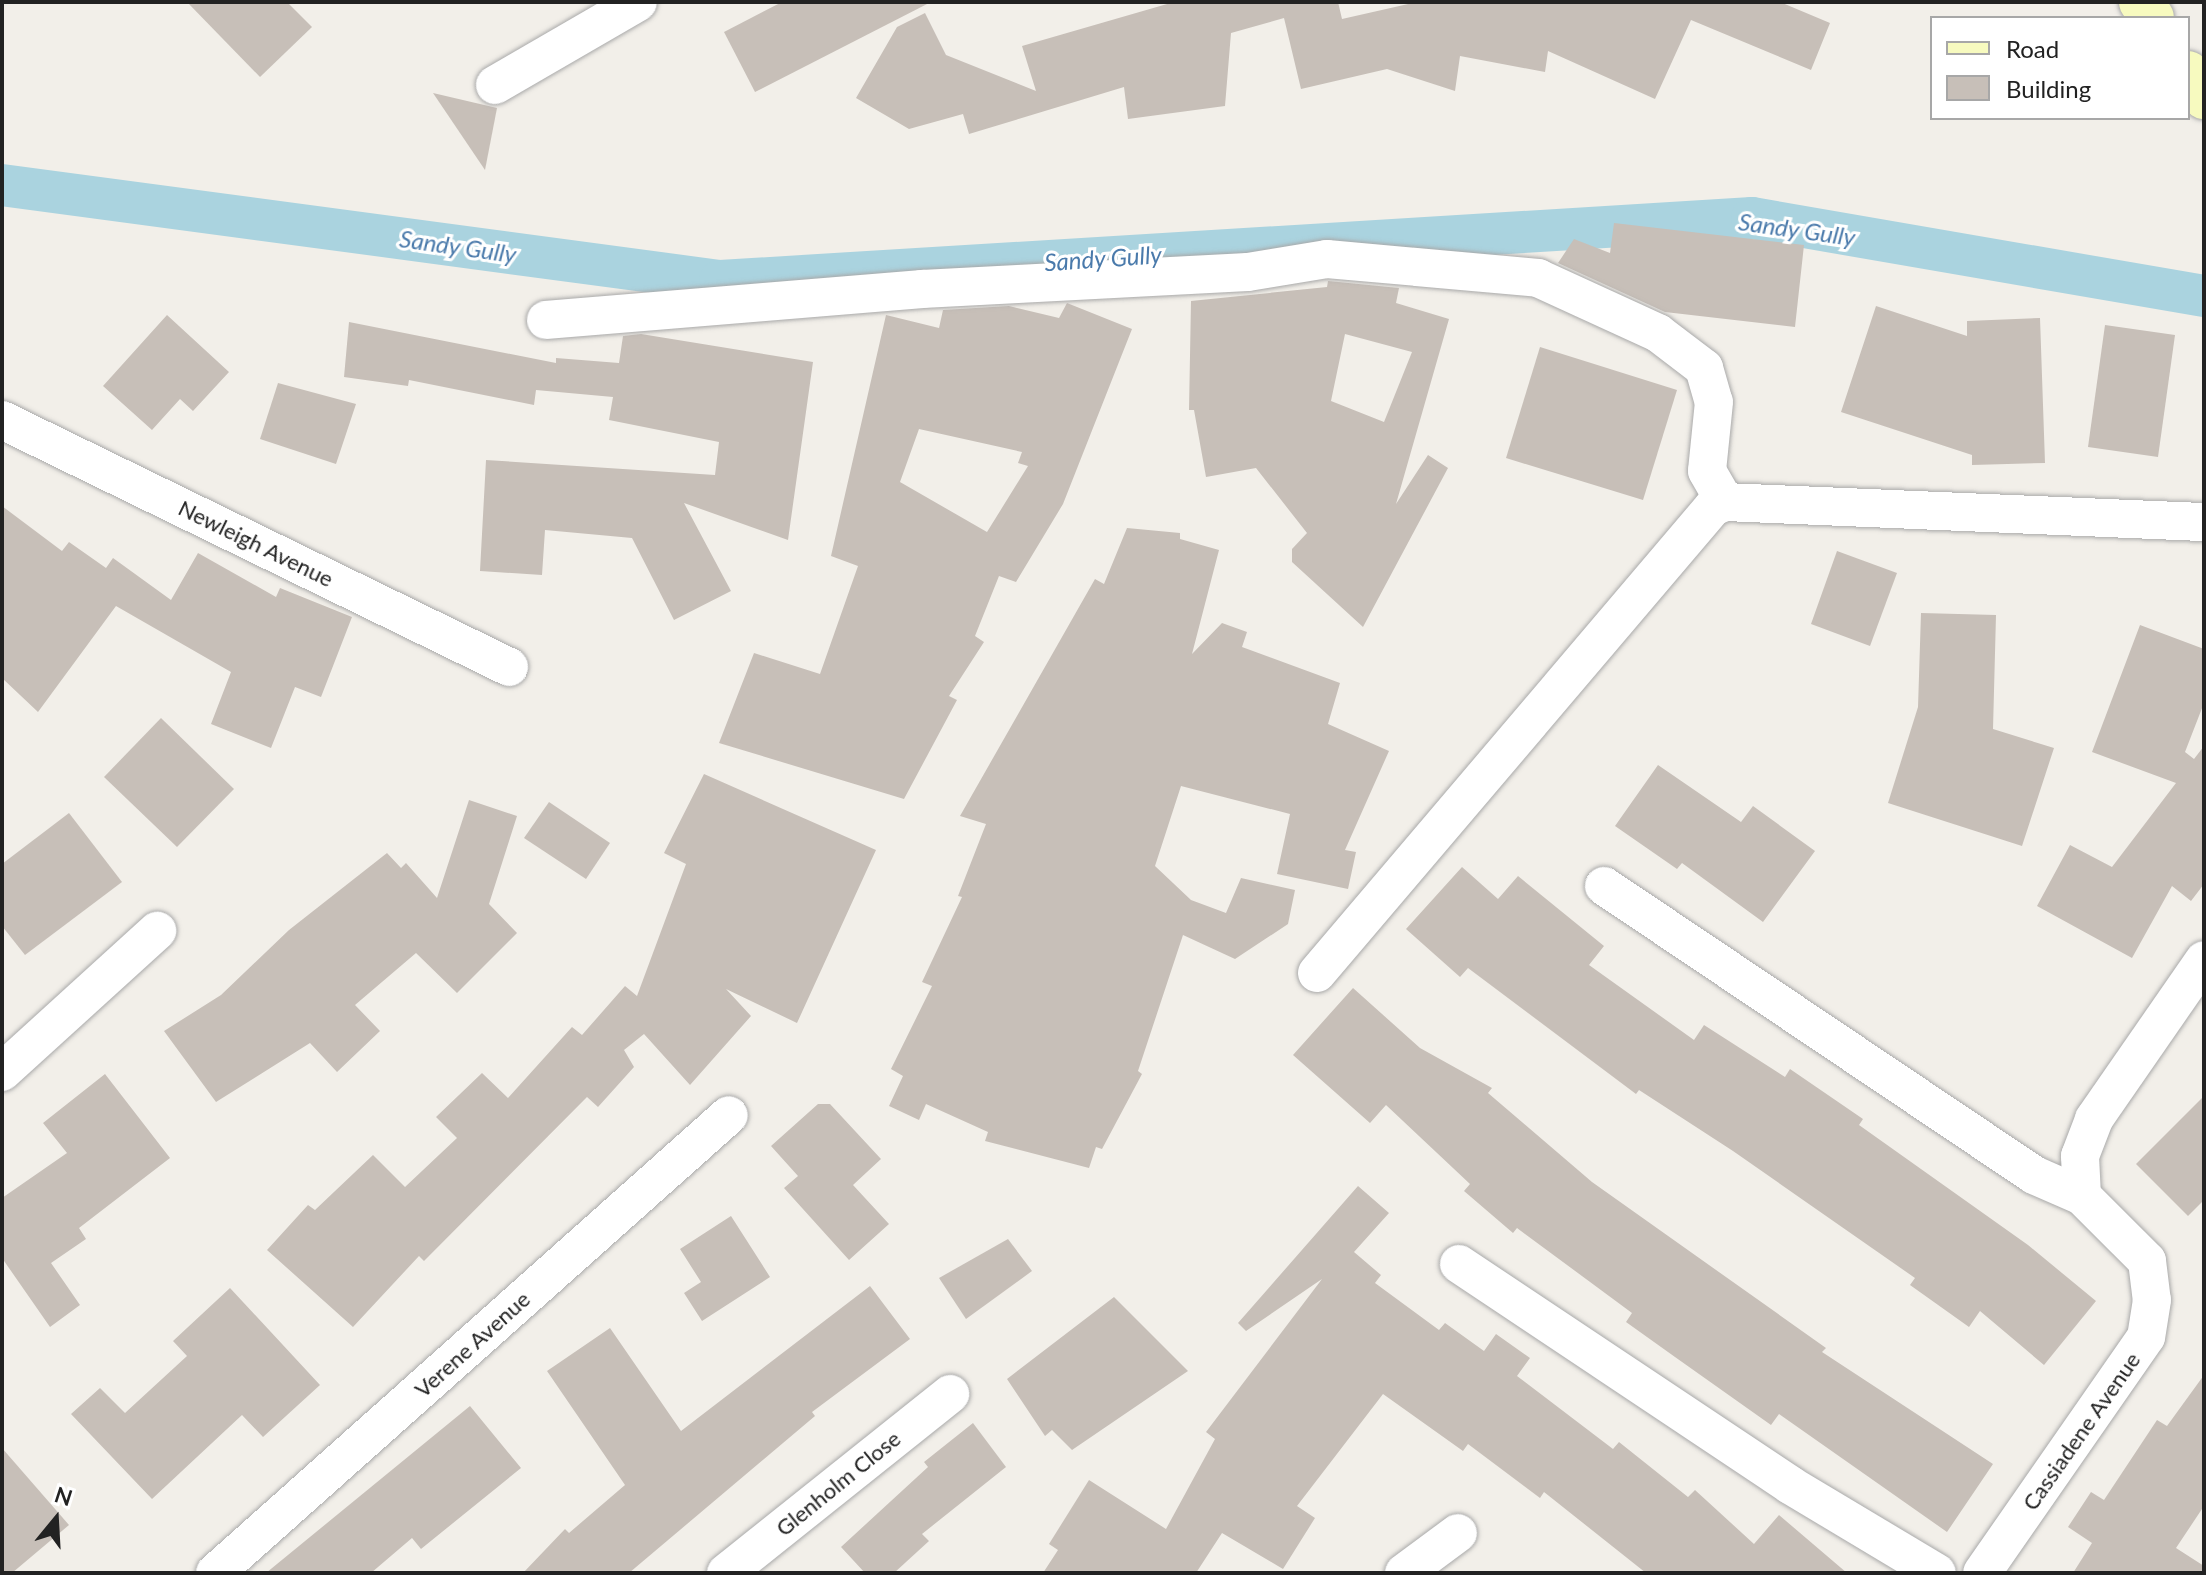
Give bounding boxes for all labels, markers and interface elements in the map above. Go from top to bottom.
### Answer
legend [1930,16,2190,120]
text: Road [2006,34,2059,63]
text: Building [2006,74,2091,103]
water label: Sandy Gully [1737,207,1857,251]
water label: Sandy Gully [398,224,518,268]
water label: Sandy Gully [1043,240,1163,276]
street label: Newleigh Avenue [174,494,338,592]
street label: Verene Avenue [409,1285,535,1403]
street label: Cassiadene Avenue [2017,1347,2145,1515]
street label: Glenholm Close [771,1425,905,1541]
north arrow [16,1479,96,1559]
text: N [51,1480,76,1511]

